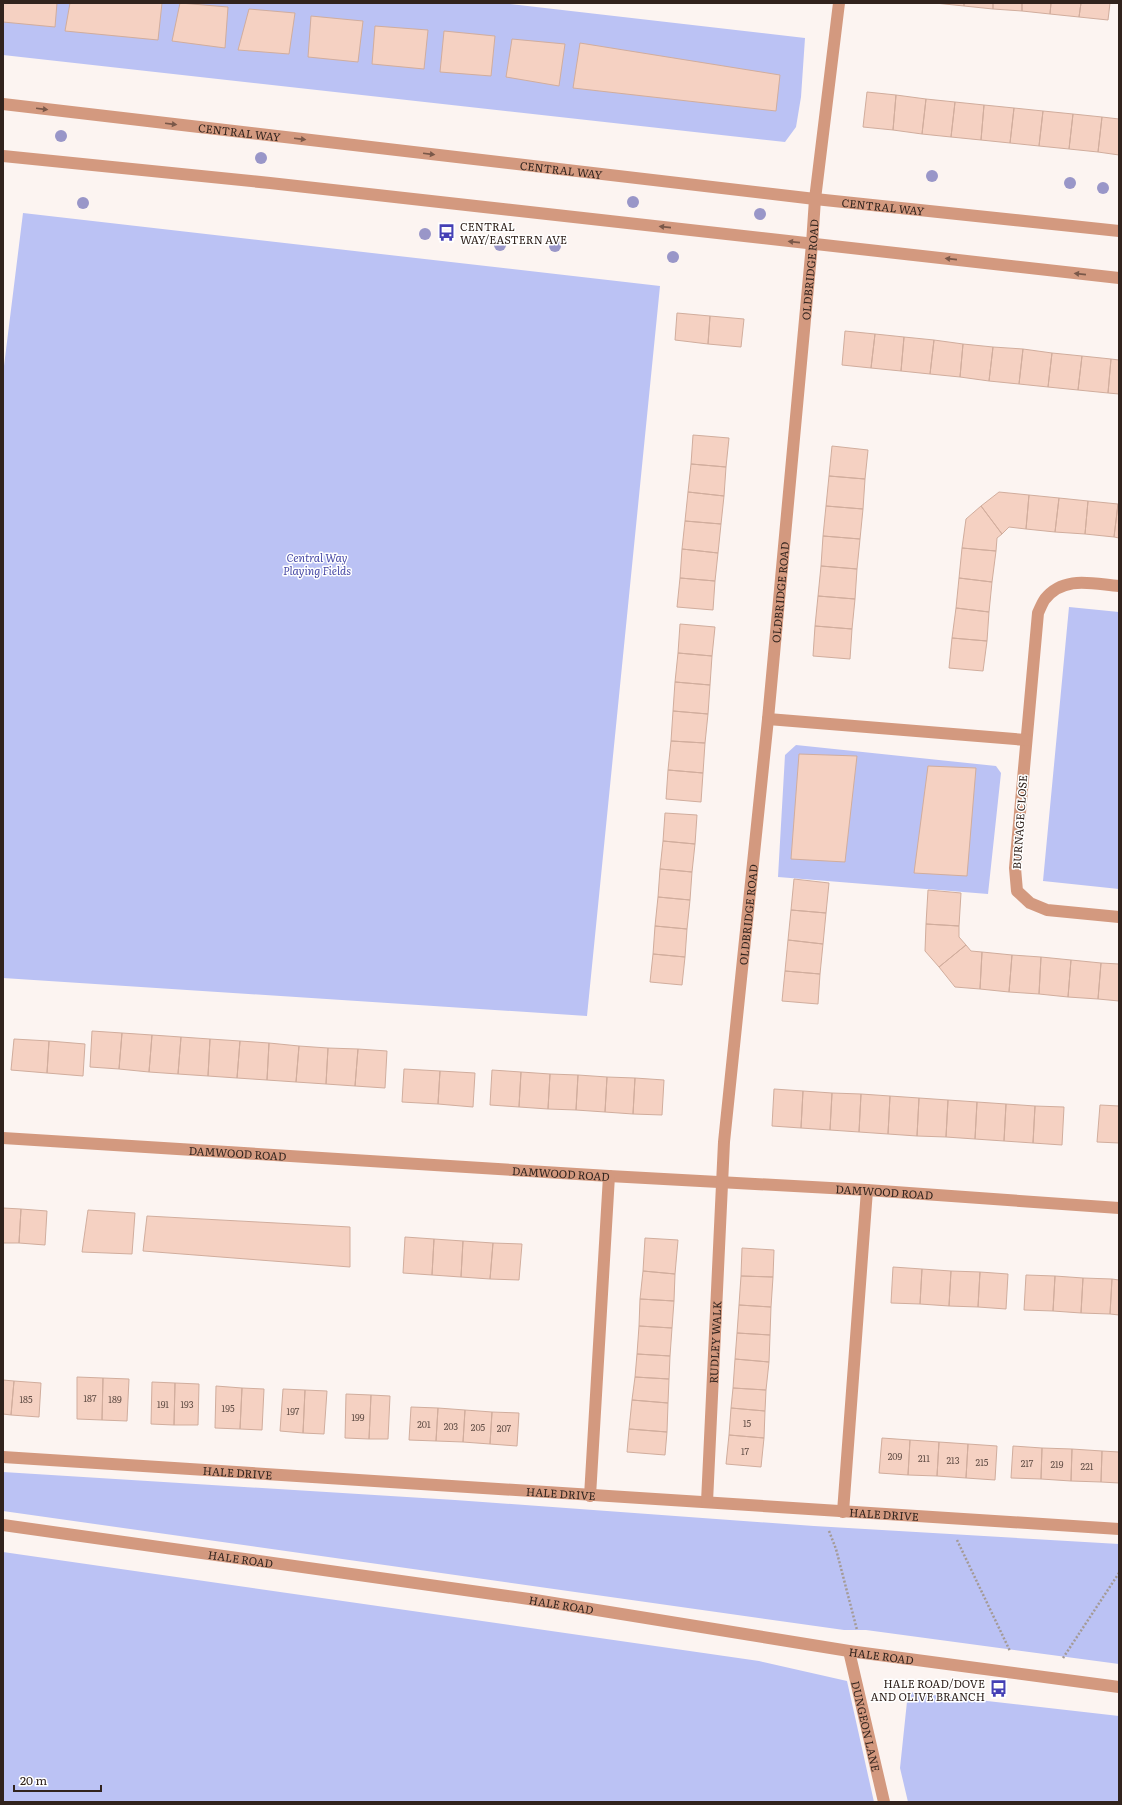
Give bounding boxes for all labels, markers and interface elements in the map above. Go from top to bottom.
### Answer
one-way arrow [36,106,48,112]
street label: CENTRAL WAY [197,119,282,144]
one-way arrow [165,121,177,127]
one-way arrow [294,136,306,142]
one-way arrow [423,151,435,157]
street label: CENTRAL WAY [519,157,603,182]
street label: CENTRAL WAY [841,194,925,218]
place label: CENTRAL WAY/EASTERN AVE [460,218,567,247]
street label: OLDBRIDGE ROAD [797,219,822,321]
bus stop icon: CENTRAL WAY/EASTERN AVE [437,222,457,242]
one-way arrow [659,224,671,230]
one-way arrow [788,239,800,245]
one-way arrow [945,256,957,263]
one-way arrow [1074,270,1086,277]
street label: OLDBRIDGE ROAD [767,541,792,643]
park label: Central Way Playing Fields [283,549,351,578]
street label: BURNAGE CLOSE [1008,774,1030,870]
street label: OLDBRIDGE ROAD [734,863,761,966]
street label: DAMWOOD ROAD [188,1142,287,1164]
street label: DAMWOOD ROAD [512,1162,610,1184]
street label: DAMWOOD ROAD [835,1180,934,1203]
street label: RUDLEY WALK [705,1300,725,1384]
house number: 187 [83,1391,97,1405]
house number: 185 [19,1392,33,1406]
house number: 189 [108,1392,122,1406]
house number: 191 [157,1397,169,1411]
house number: 193 [180,1397,194,1411]
house number: 195 [222,1401,235,1415]
house number: 197 [287,1404,300,1418]
house number: 199 [351,1410,365,1424]
house number: 15 [743,1416,752,1430]
house number: 201 [417,1417,431,1431]
house number: 203 [444,1419,458,1433]
house number: 205 [471,1420,486,1434]
house number: 207 [497,1421,512,1435]
house number: 17 [741,1444,749,1458]
house number: 209 [888,1449,903,1463]
house number: 211 [918,1451,930,1465]
house number: 213 [946,1453,960,1467]
house number: 215 [976,1455,989,1469]
house number: 217 [1021,1456,1034,1470]
house number: 219 [1051,1457,1064,1471]
house number: 221 [1081,1459,1094,1473]
street label: HALE DRIVE [202,1462,273,1482]
street label: HALE DRIVE [526,1483,596,1503]
street label: HALE DRIVE [849,1504,919,1524]
street label: HALE ROAD [207,1546,274,1571]
street label: HALE ROAD [528,1591,595,1617]
street label: HALE ROAD [848,1643,915,1668]
place label: HALE ROAD/DOVE AND OLIVE BRANCH [871,1675,985,1704]
street label: DUNGEON LANE [848,1679,885,1773]
bus stop icon: HALE ROAD/DOVE AND OLIVE BRANCH [988,1679,1008,1699]
scale bar [14,1767,101,1793]
text: 20 m [20,1771,47,1789]

